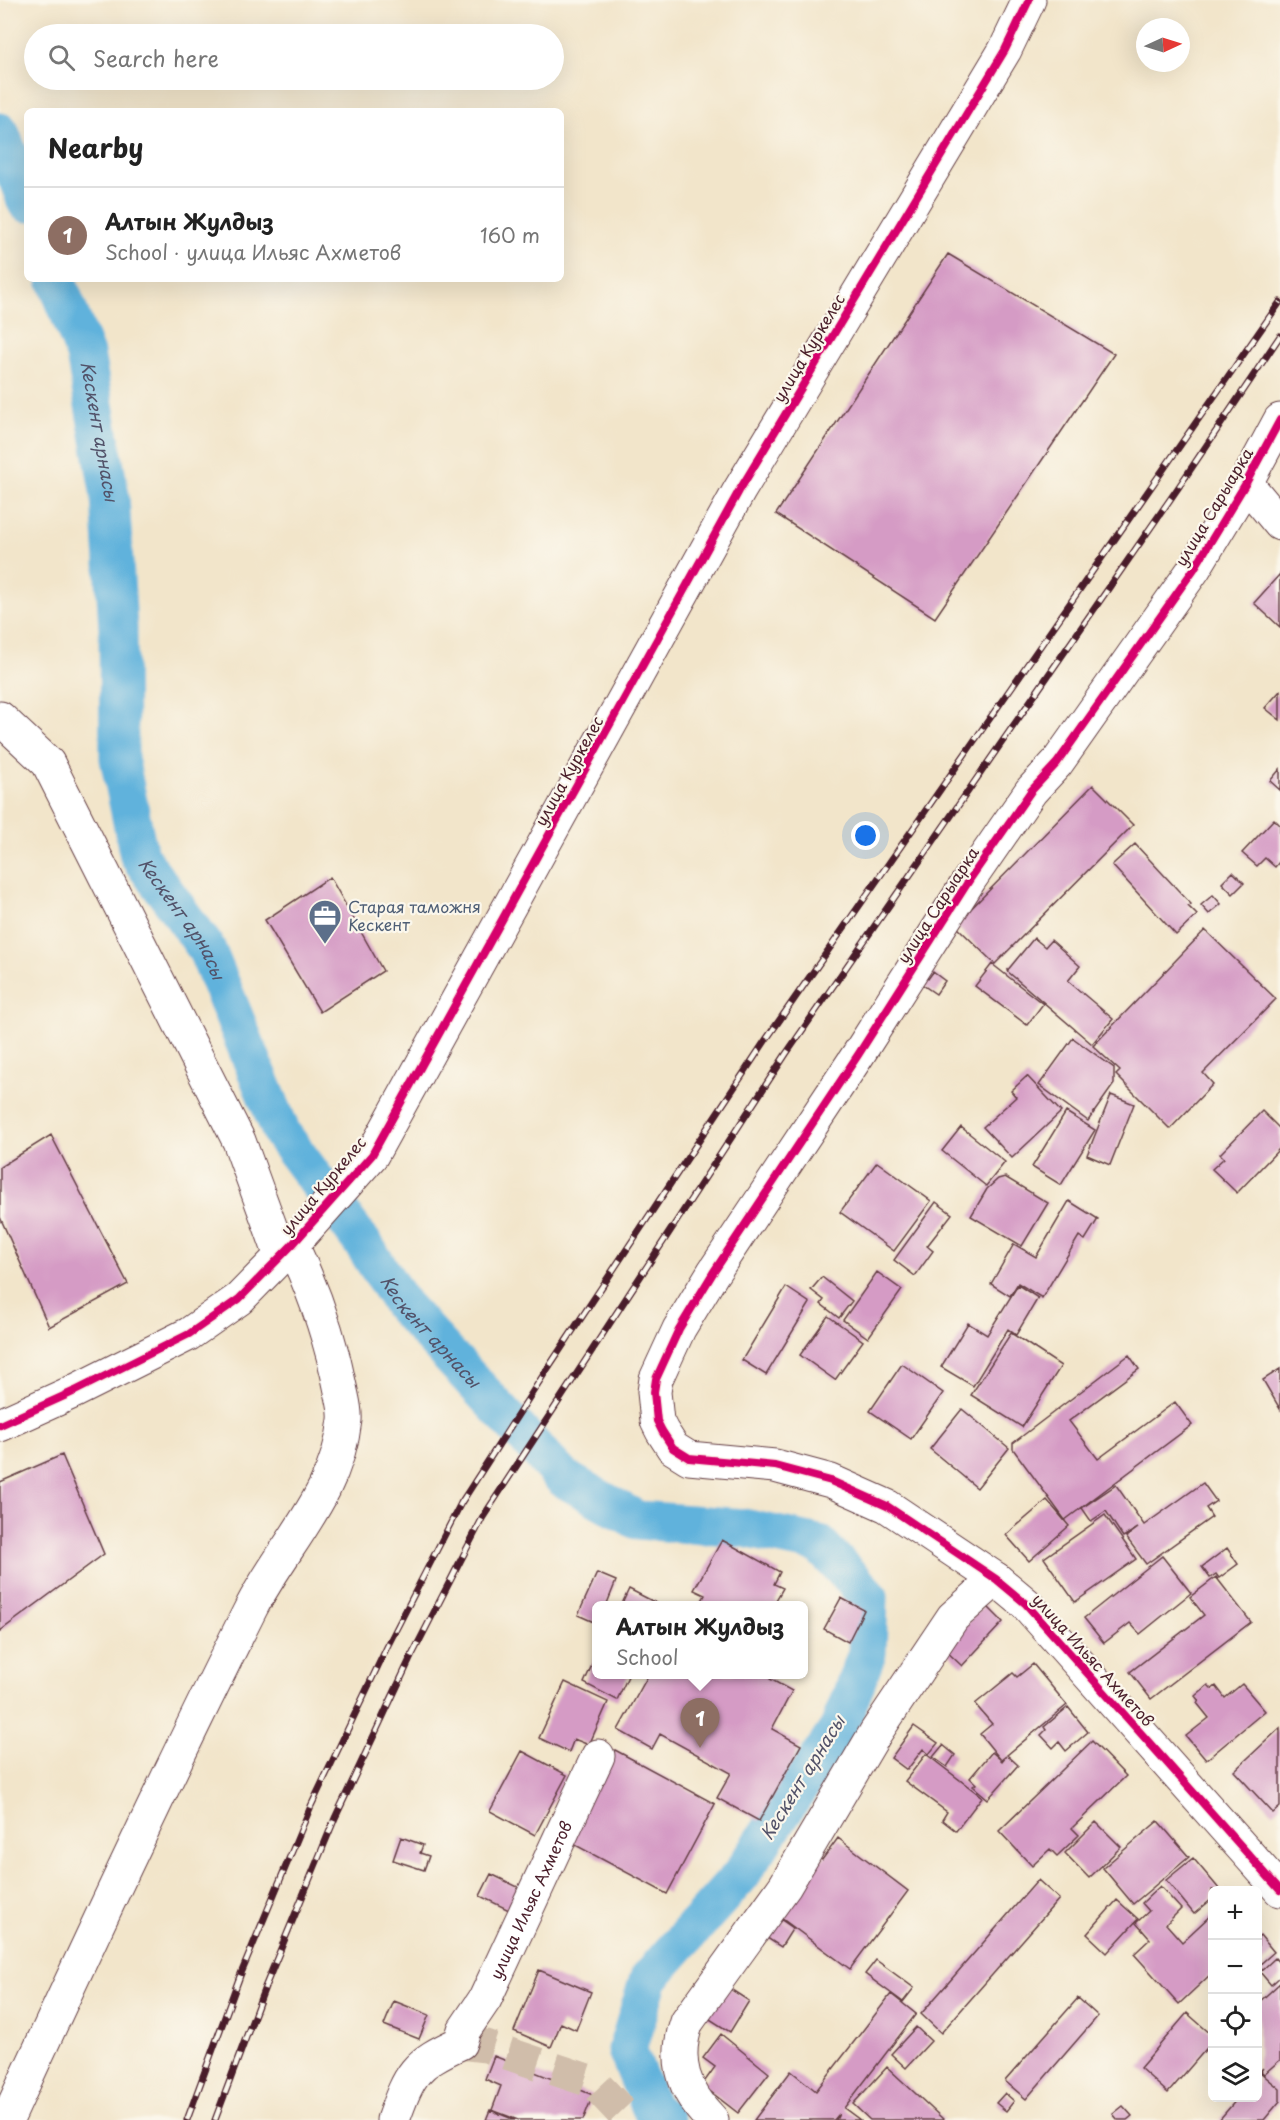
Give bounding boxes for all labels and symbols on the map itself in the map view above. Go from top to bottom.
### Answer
north arrow [1136,18,1190,72]
street label: улица Куркелес [766,289,850,406]
water label: Кескент арнасы [74,359,126,505]
street label: улица Сарыарка [1168,443,1258,570]
street label: улица Куркелес [528,711,608,830]
your location [851,821,880,850]
street label: улица Сарыарка [890,842,984,967]
water label: Кескент арнасы [132,851,233,985]
place label: Старая таможня Кескент [348,894,481,936]
office icon: Старая таможня Кескент [307,898,343,945]
street label: улица Куркелес [274,1131,371,1240]
water label: Кескент арнасы [374,1269,489,1395]
street label: улица Ильяс Ахметов [1027,1587,1160,1731]
pin: 1 [680,1698,720,1748]
water label: Кескент арнасы [753,1708,852,1845]
street label: улица Ильяс Ахметов [483,1817,577,1983]

